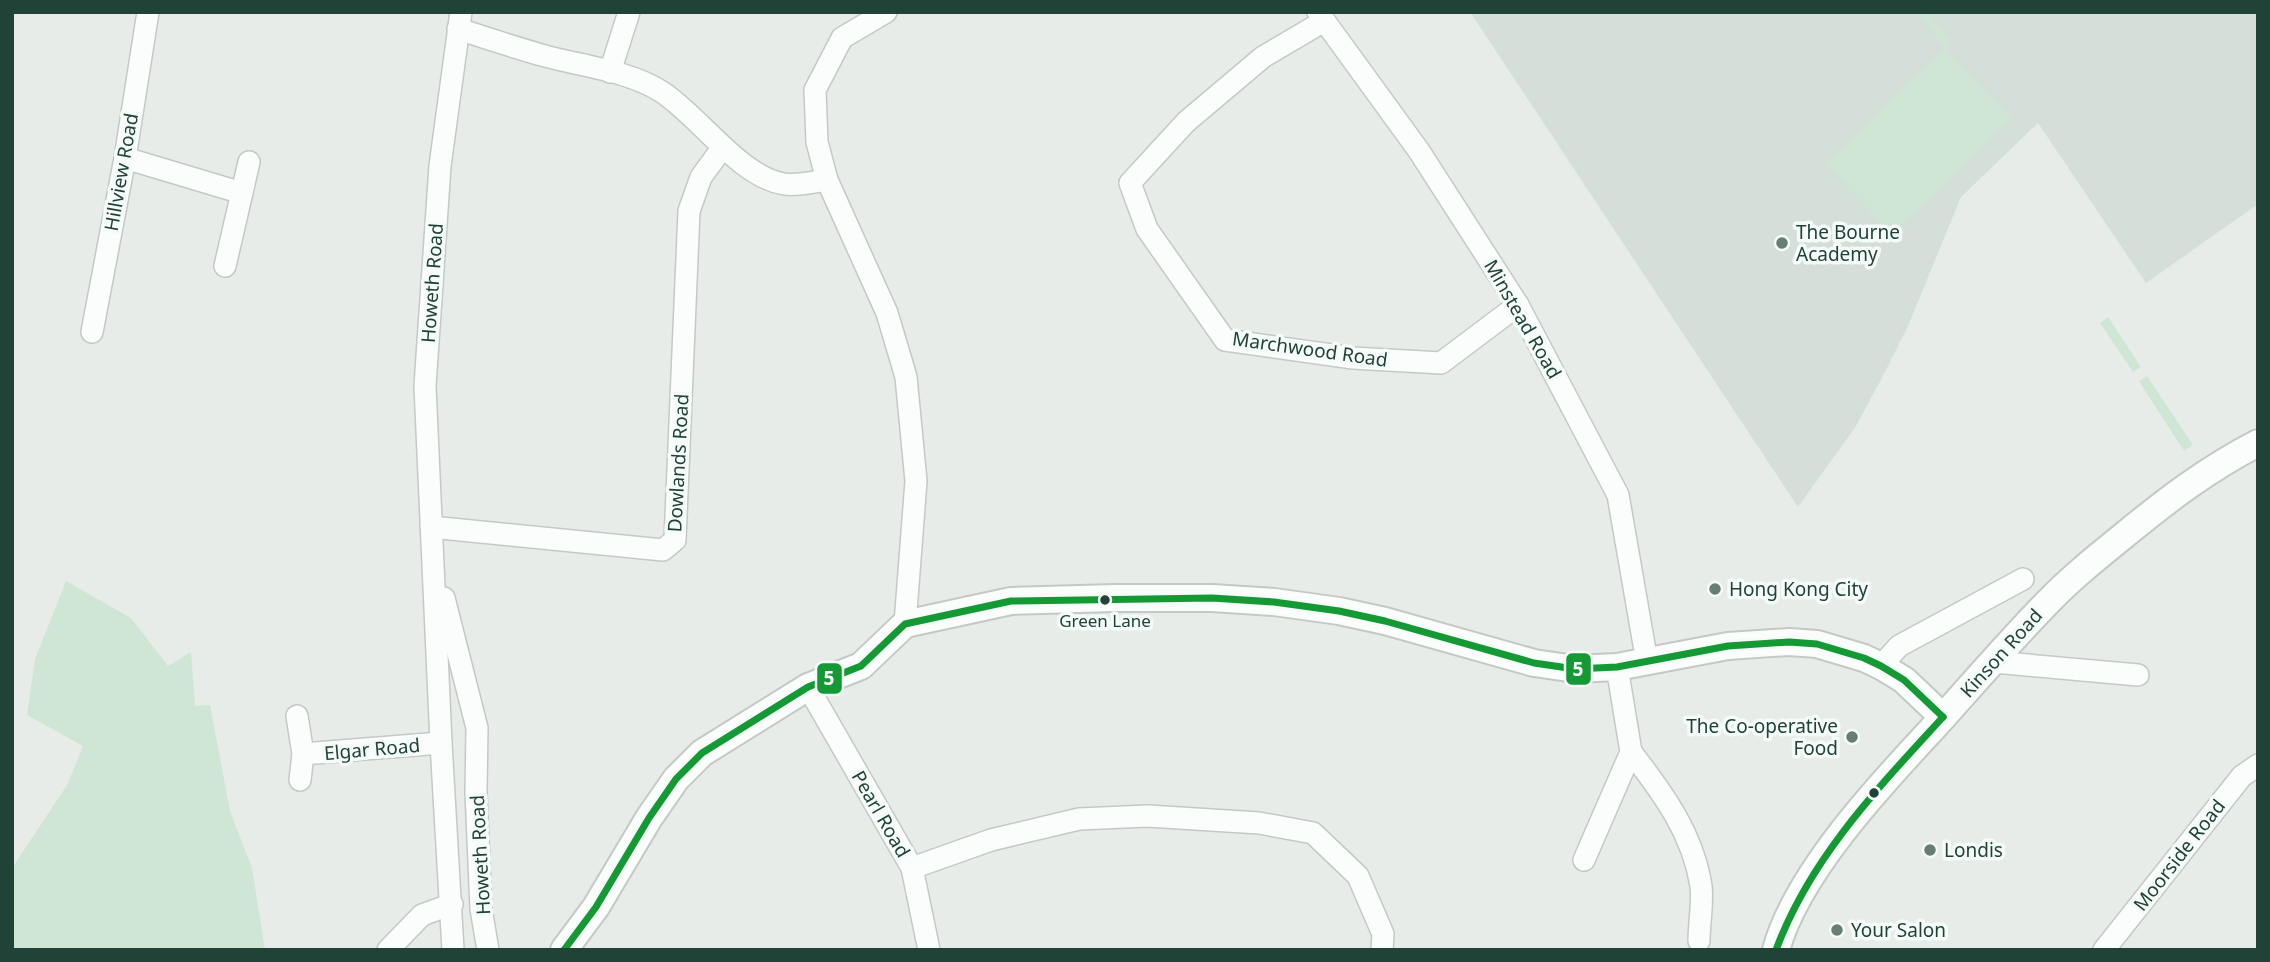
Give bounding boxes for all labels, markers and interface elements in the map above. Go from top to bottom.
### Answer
street label: Hillview Road [98,111,144,233]
place label: The Bourne Academy [1796,219,1900,267]
street label: Howeth Road [415,222,449,344]
marker: The Bourne Academy [1774,235,1790,251]
street label: Minstead Road [1478,255,1568,383]
street label: Marchwood Road [1231,325,1389,373]
street label: Dowlands Road [661,393,695,533]
place label: Hong Kong City [1729,576,1868,602]
marker: Hong Kong City [1707,581,1723,597]
marker: Green Lane [1098,593,1112,607]
street label: Kinson Road [1954,603,2048,703]
place label: Green Lane [1059,609,1151,632]
line badge: 5 [1565,652,1592,686]
text: 5 [1573,656,1583,682]
line badge: 5 [816,662,843,695]
text: 5 [824,665,834,691]
place label: The Co-operative Food [1686,713,1838,761]
marker: The Co-operative Food [1844,729,1860,745]
street label: Elgar Road [323,732,421,766]
street label: Pearl Road [846,766,916,862]
unlabelled marker [1867,786,1881,800]
street label: Howeth Road [464,794,496,916]
street label: Moorside Road [2127,794,2231,916]
place label: Londis [1944,837,2003,863]
marker: Londis [1922,842,1938,858]
place label: Your Salon [1851,917,1946,943]
marker: Your Salon [1829,922,1845,938]

